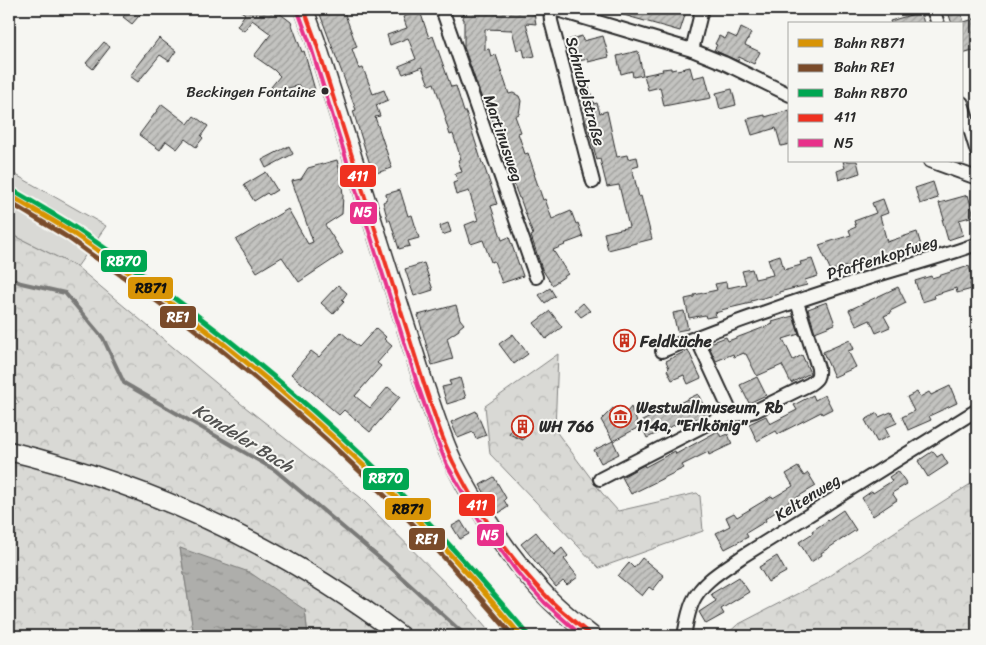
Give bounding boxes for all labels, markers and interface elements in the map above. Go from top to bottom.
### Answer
legend [788,22,964,162]
text: Bahn RB71 [834,30,905,56]
street label: Schnubelstraße [557,33,614,149]
text: Bahn RE1 [834,54,895,80]
place label: Beckingen Fontaine [186,79,316,105]
text: Bahn RB70 [834,80,908,106]
marker: Beckingen Fontaine [320,86,330,96]
street label: Martinusweg [475,90,532,186]
text: 411 [834,104,856,130]
text: N5 [834,130,854,156]
line badge: 411 [339,164,377,188]
text: 411 [347,164,368,189]
text: N5 [353,200,373,225]
line badge: N5 [349,201,378,225]
street label: Pfaffenkopfweg [823,227,941,288]
line badge: RB70 [100,249,148,273]
text: RB70 [106,249,141,274]
line badge: RB71 [127,276,174,300]
text: RB71 [134,276,167,301]
line badge: RE1 [159,305,197,329]
text: RE1 [166,305,189,330]
place label: Feldküche [639,327,712,356]
building icon: Feldküche [612,329,636,353]
place label: Westwallmuseum, Rb 114a, "Erlkönig" [636,393,784,440]
water label: Kondeler Bach [187,394,301,482]
museum icon: Westwallmuseum, Rb 114a, "Erlkönig" [608,404,632,428]
place label: WH 766 [539,412,594,441]
building icon: WH 766 [511,414,535,438]
text: RB70 [368,466,403,491]
street label: Keltenweg [769,466,846,529]
line badge: RB70 [362,467,410,491]
line badge: 411 [458,493,496,517]
text: 411 [466,493,487,518]
line badge: RB71 [384,497,432,521]
text: RB71 [391,497,424,522]
line badge: N5 [476,523,505,547]
text: N5 [480,523,500,548]
line badge: RE1 [408,527,446,551]
text: RE1 [415,527,438,552]

